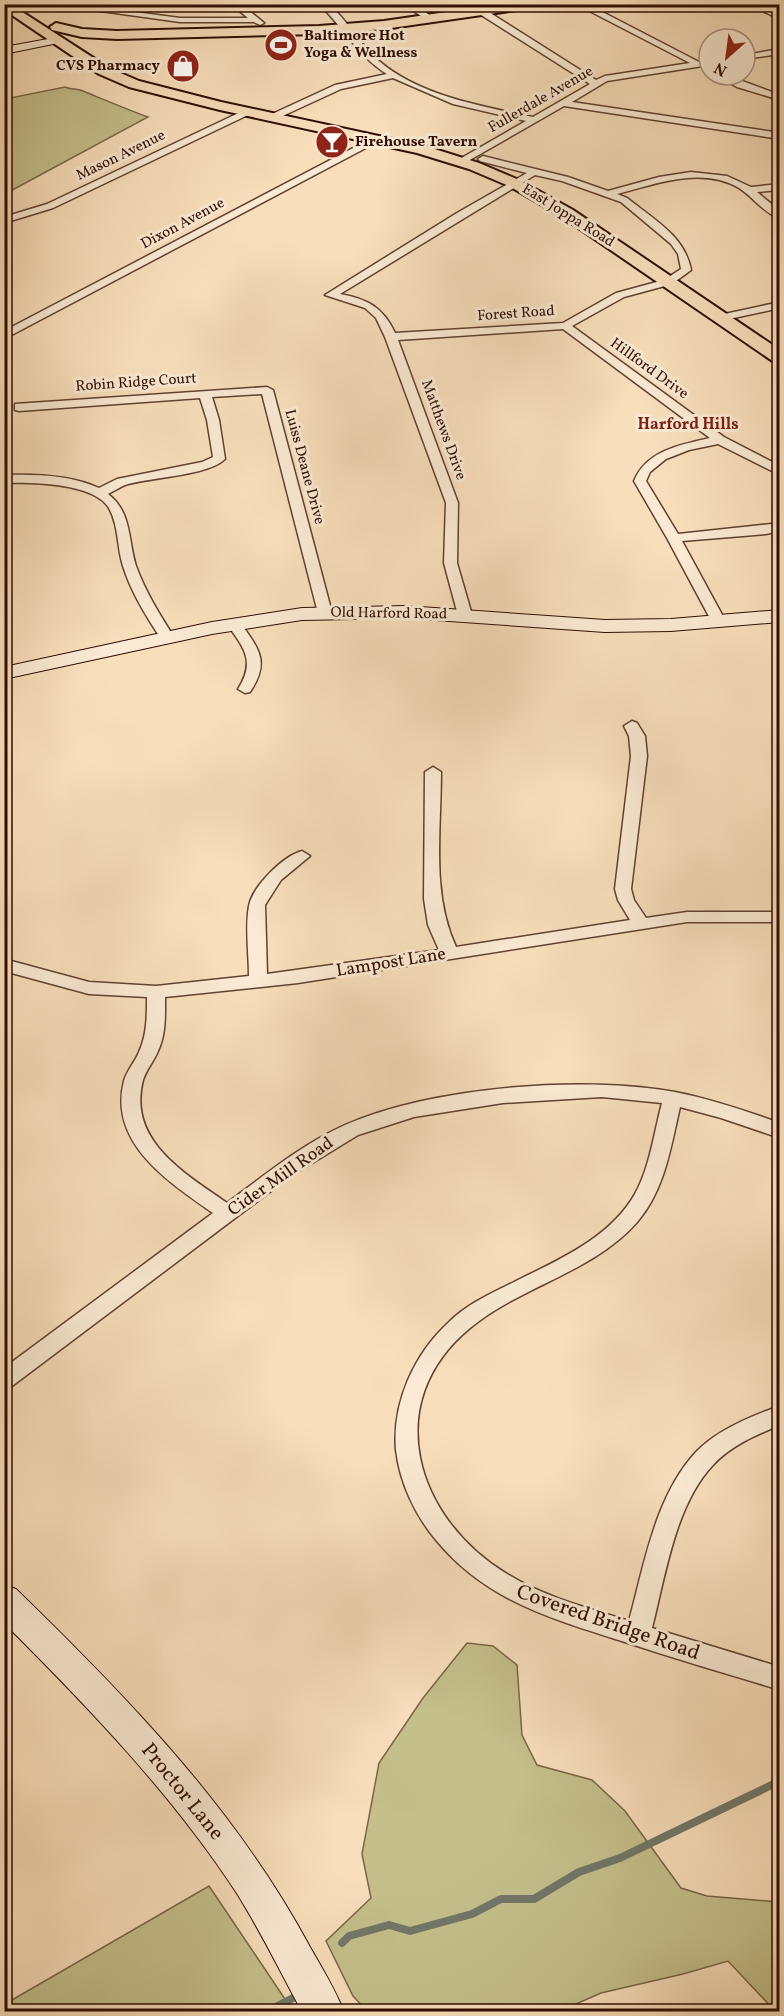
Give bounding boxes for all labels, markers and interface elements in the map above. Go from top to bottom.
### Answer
place label: Baltimore Hot Yoga & Wellness [304,26,418,64]
sports icon: Baltimore Hot Yoga & Wellness [263,27,299,63]
north arrow [697,27,757,87]
shop icon: CVS Pharmacy [165,48,201,84]
place label: CVS Pharmacy [56,56,161,77]
text: N [710,56,731,81]
street label: Fullerdale Avenue [484,61,598,139]
bar icon: Firehouse Tavern [314,124,350,160]
street label: Mason Avenue [73,125,169,187]
place label: Firehouse Tavern [355,132,477,153]
street label: East Joppa Road [518,179,618,253]
street label: Dixon Avenue [137,193,229,255]
street label: Forest Road [477,301,555,327]
street label: Hillford Drive [605,333,693,405]
street label: Robin Ridge Court [75,368,197,398]
street label: Matthews Drive [415,377,471,483]
street label: Luiss Deane Drive [279,407,329,527]
district label: Harford Hills [637,414,739,436]
street label: Old Harford Road [330,602,448,626]
street label: Lampost Lane [334,942,448,984]
street label: Cider Mill Road [223,1131,339,1223]
street label: Covered Bridge Road [512,1578,704,1668]
street label: Proctor Lane [134,1737,230,1847]

